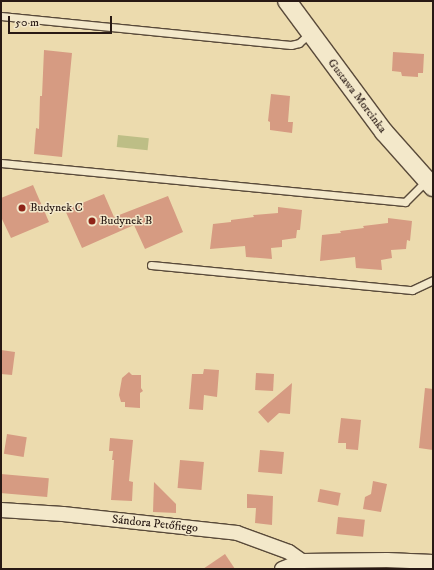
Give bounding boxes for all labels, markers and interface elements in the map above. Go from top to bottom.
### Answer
scale bar [10,8,114,34]
text: 50 m [15,15,39,30]
street label: Gustawa Morcinka [324,56,390,136]
place label: Budynek C [30,201,83,215]
marker: Budynek C [17,203,27,213]
place label: Budynek B [100,214,152,228]
marker: Budynek B [87,216,97,226]
street label: Sándora Petőfiego [111,512,199,536]

